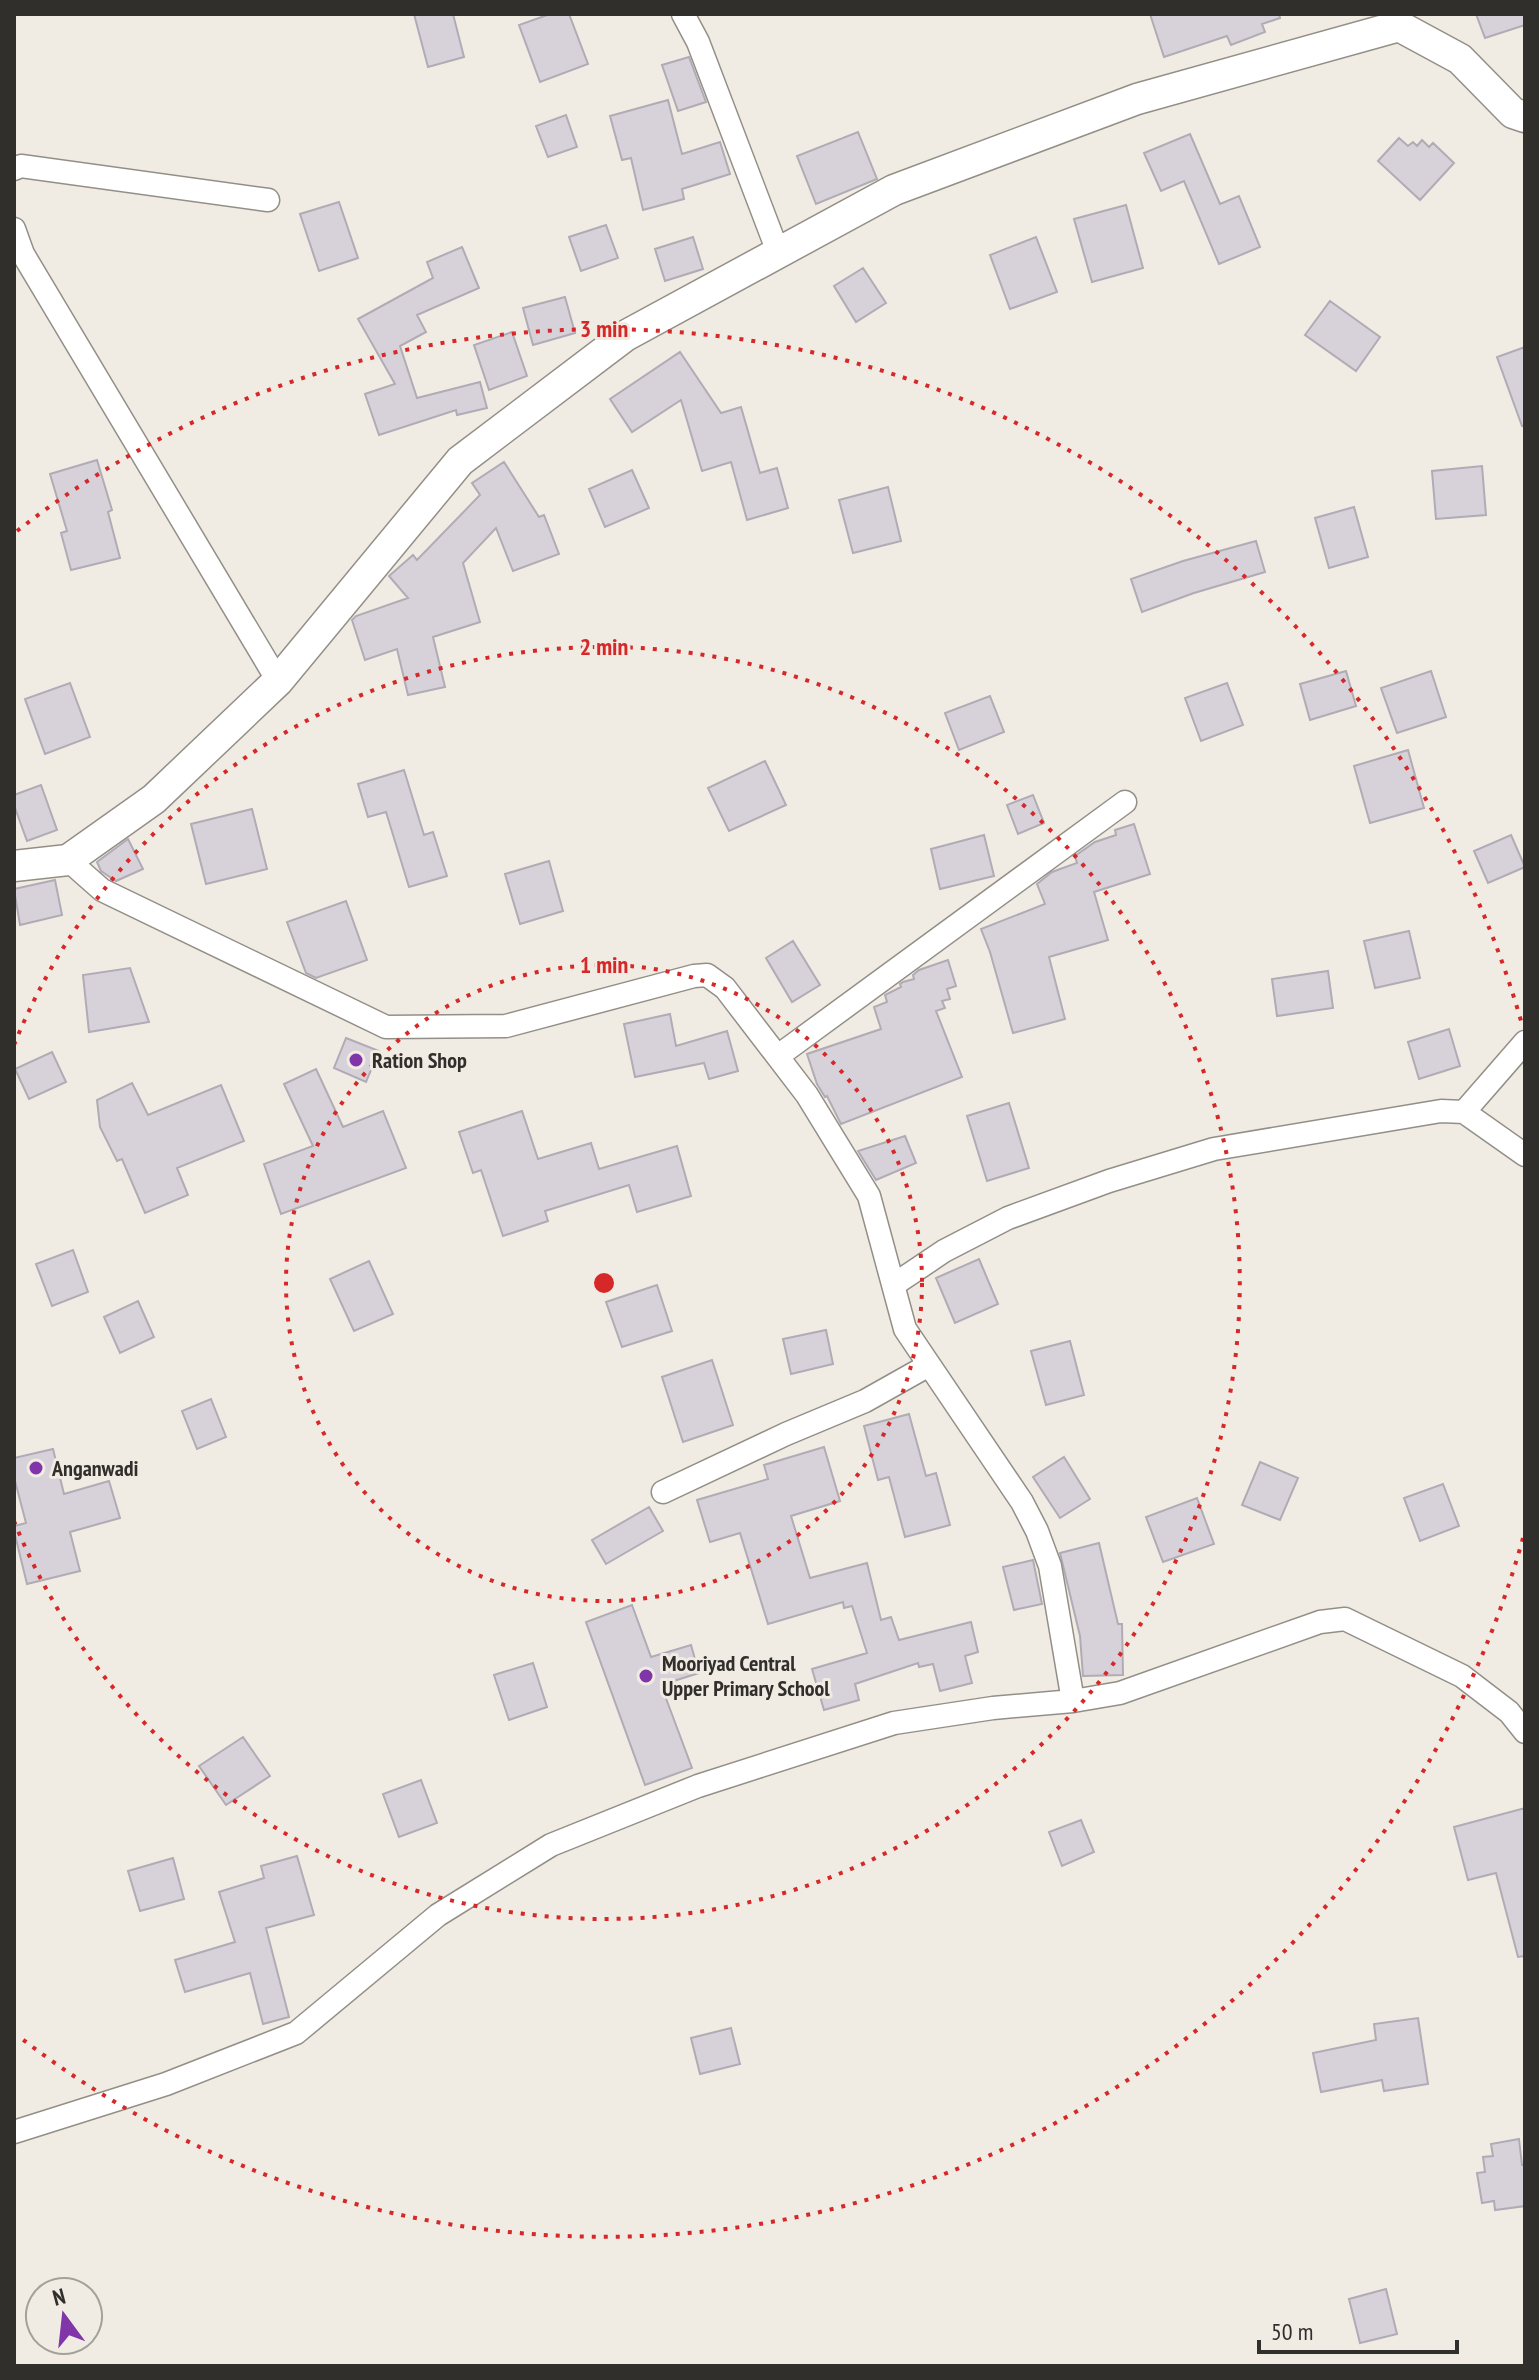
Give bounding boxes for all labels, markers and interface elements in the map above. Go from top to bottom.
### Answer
text: 3 min [580,313,628,344]
text: 2 min [580,631,628,662]
text: 1 min [580,949,628,980]
place label: Ration Shop [372,1046,467,1074]
marker: Ration Shop [347,1051,365,1069]
centre of rings [590,1269,618,1297]
place label: Anganwadi [51,1454,139,1482]
marker: Anganwadi [27,1459,45,1477]
place label: Mooriyad Central Upper Primary School [662,1649,830,1702]
marker: Mooriyad Central Upper Primary School [637,1667,655,1685]
north arrow [24,2276,104,2356]
text: N [49,2282,68,2312]
scale bar [1259,2304,1457,2354]
text: 50 m [1271,2316,1313,2347]

